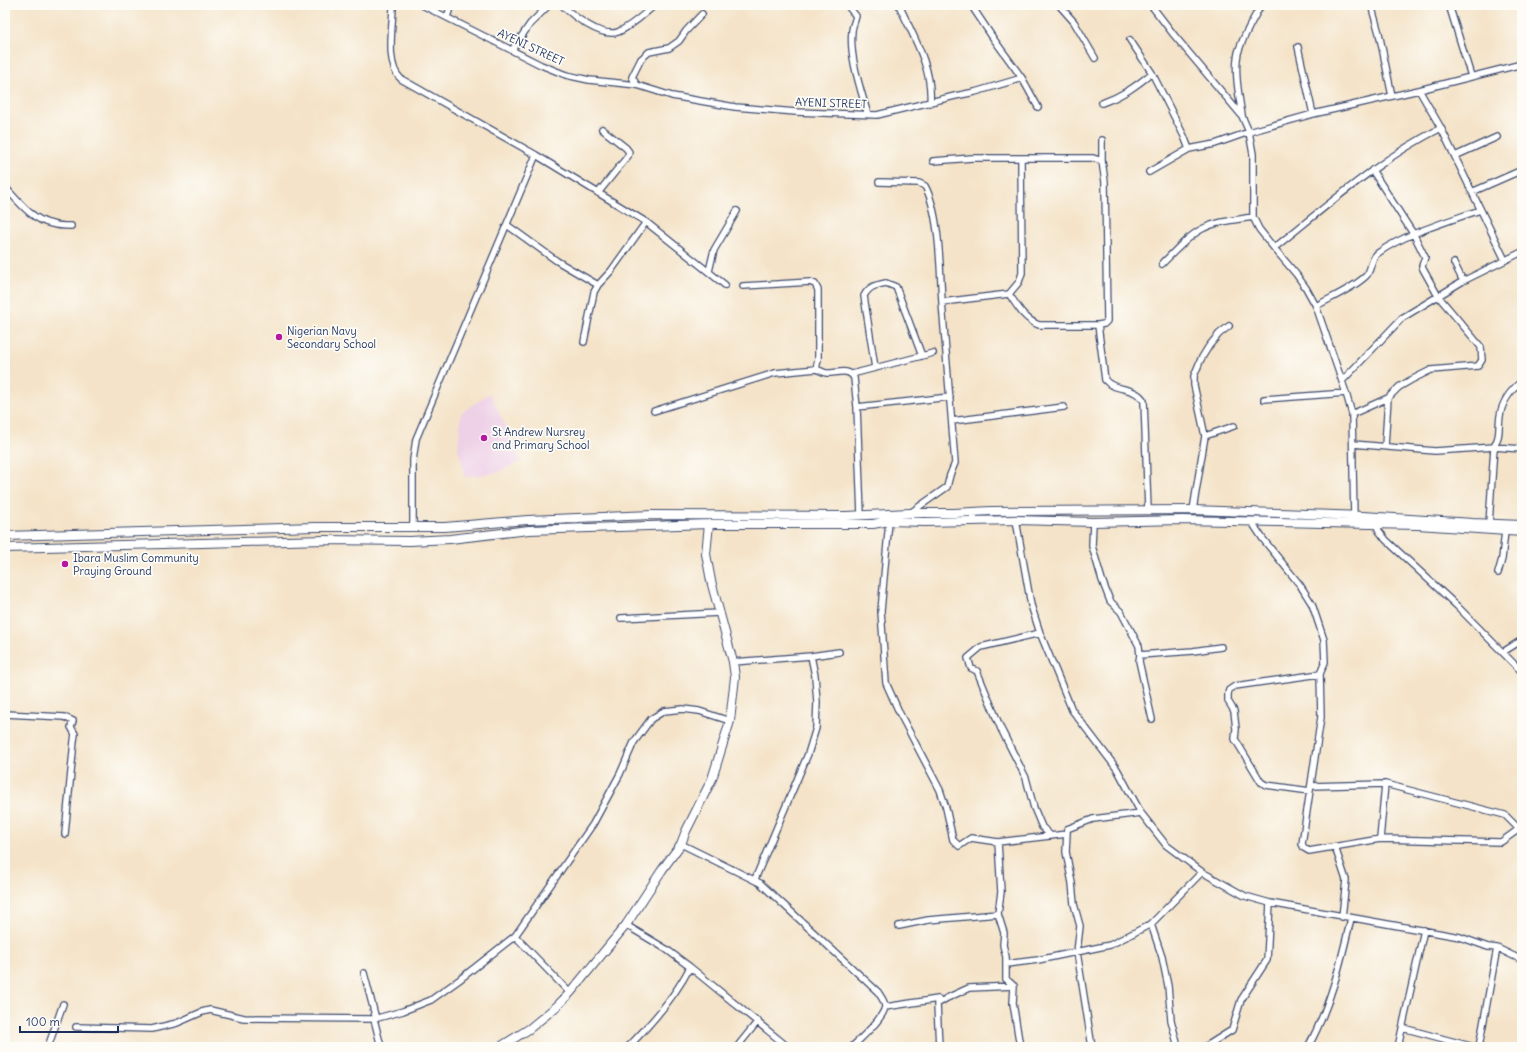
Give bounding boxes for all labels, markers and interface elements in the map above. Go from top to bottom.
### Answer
street label: AYENI STREET [496,26,567,69]
street label: AYENI STREET [795,95,867,111]
place label: Nigerian Navy Secondary School [287,324,376,351]
marker: Nigerian Navy Secondary School [274,332,284,342]
place label: St Andrew Nursrey and Primary School [492,425,589,452]
marker: St Andrew Nursrey and Primary School [479,433,489,443]
place label: Ibara Muslim Community Praying Ground [73,551,199,578]
marker: Ibara Muslim Community Praying Ground [60,559,70,569]
scale bar [20,1008,118,1034]
text: 100 m [26,1014,60,1029]

